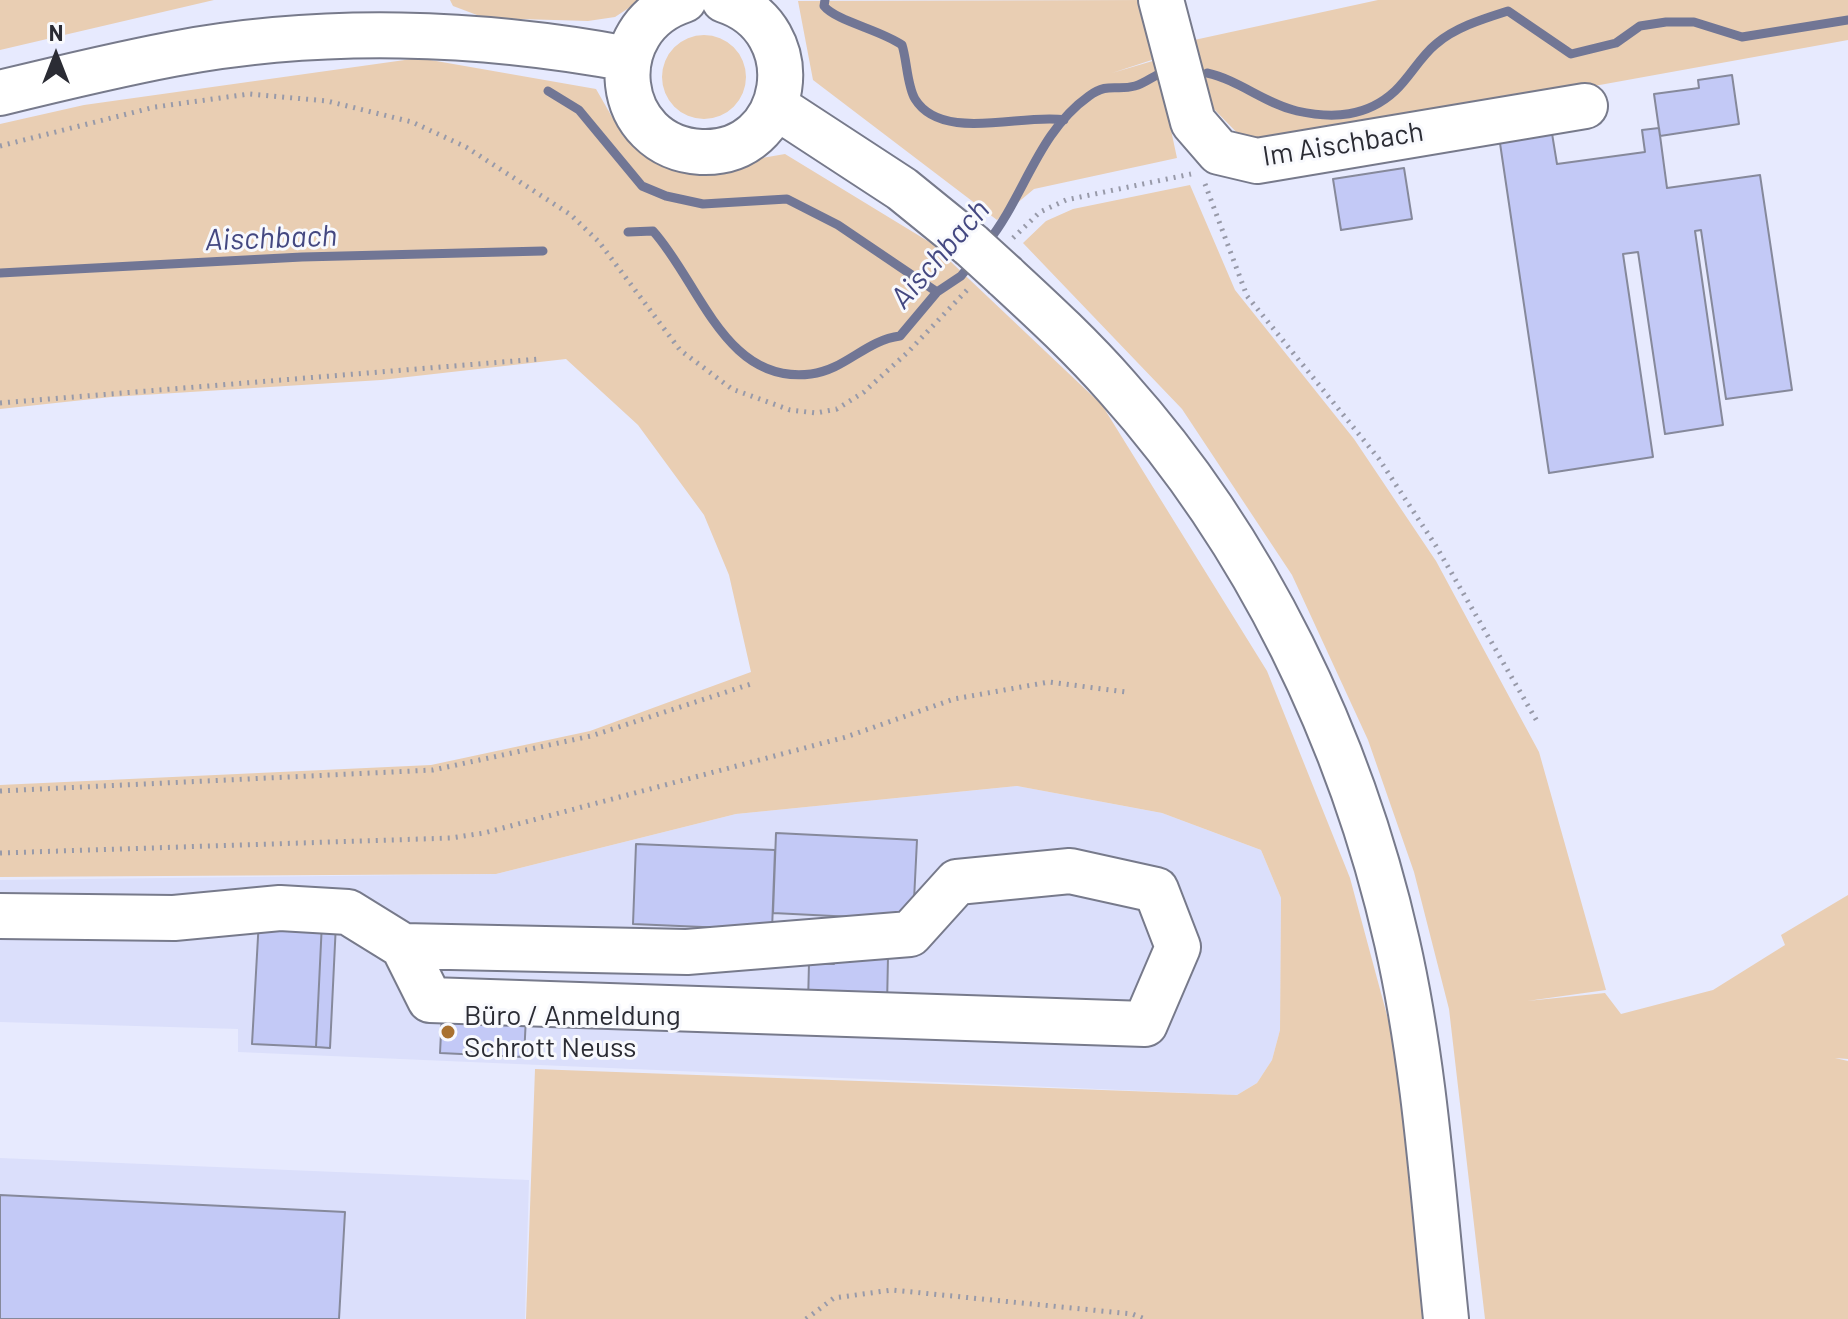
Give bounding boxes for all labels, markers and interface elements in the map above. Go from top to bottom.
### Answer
north arrow [16,16,96,96]
text: N [49,19,63,45]
street label: Im Aischbach [1260,115,1426,173]
water label: Aischbach [883,192,997,316]
water label: Aischbach [204,218,338,258]
place label: Büro / Anmeldung Schrott Neuss [464,999,681,1065]
marker: Büro / Anmeldung Schrott Neuss [439,1023,457,1041]

